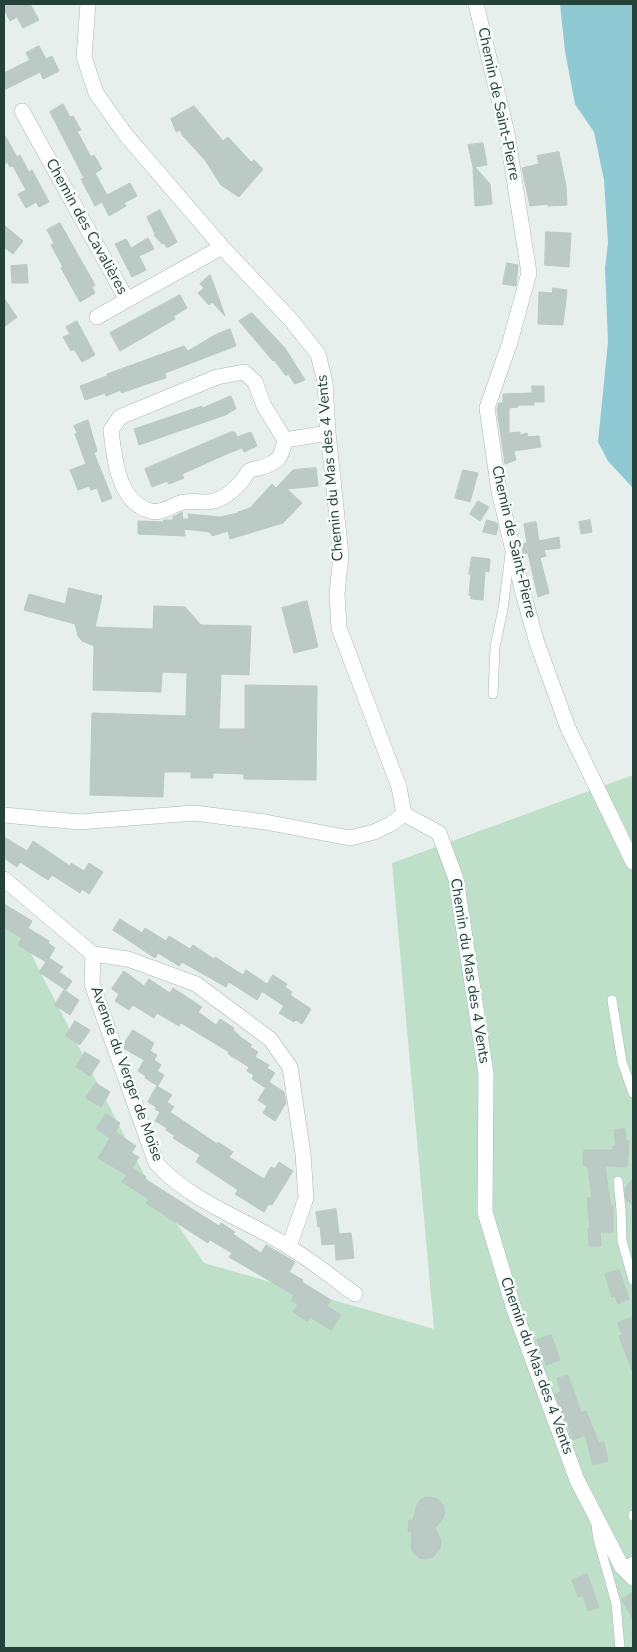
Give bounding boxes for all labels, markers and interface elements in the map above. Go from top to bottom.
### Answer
street label: Chemin de Saint-Pierre [473,26,523,182]
street label: Chemin des Cavalières [41,156,131,298]
street label: Chemin du Mas des 4 Vents [314,374,348,562]
street label: Chemin de Saint-Pierre [487,464,539,620]
street label: Chemin du Mas des 4 Vents [445,877,493,1065]
street label: Avenue du Verger de Moïse [86,984,166,1164]
street label: Chemin du Mas des 4 Vents [496,1275,576,1457]

